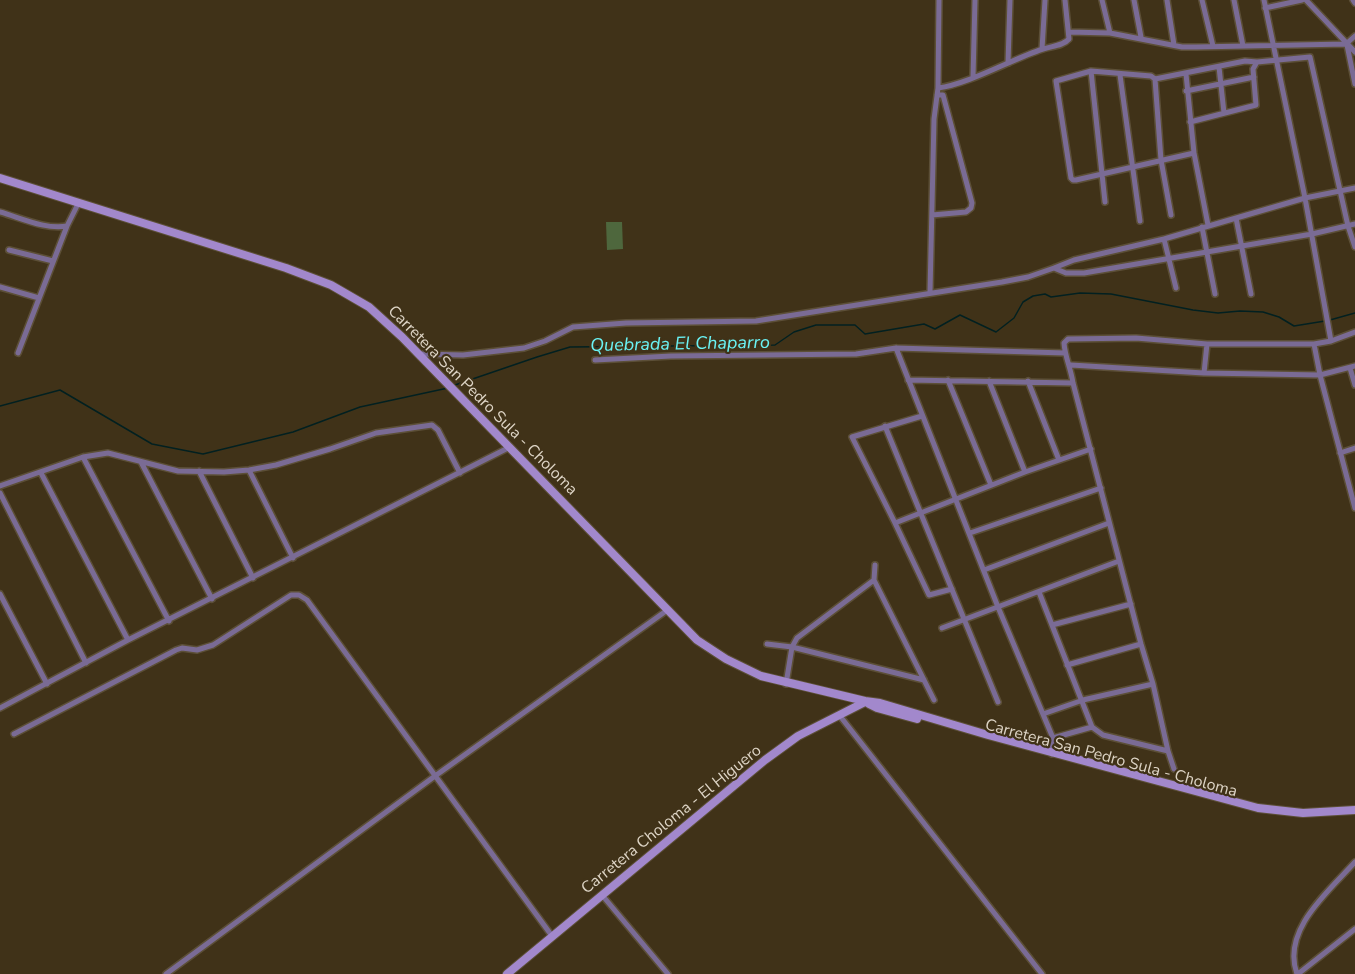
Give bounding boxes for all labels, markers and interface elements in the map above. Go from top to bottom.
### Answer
street label: Carretera San Pedro Sula - Choloma [383,302,581,500]
water label: Quebrada El Chaparro [590,333,770,357]
street label: Carretera San Pedro Sula - Choloma [983,716,1239,802]
street label: Carretera Choloma - El Higuero [578,741,766,899]

